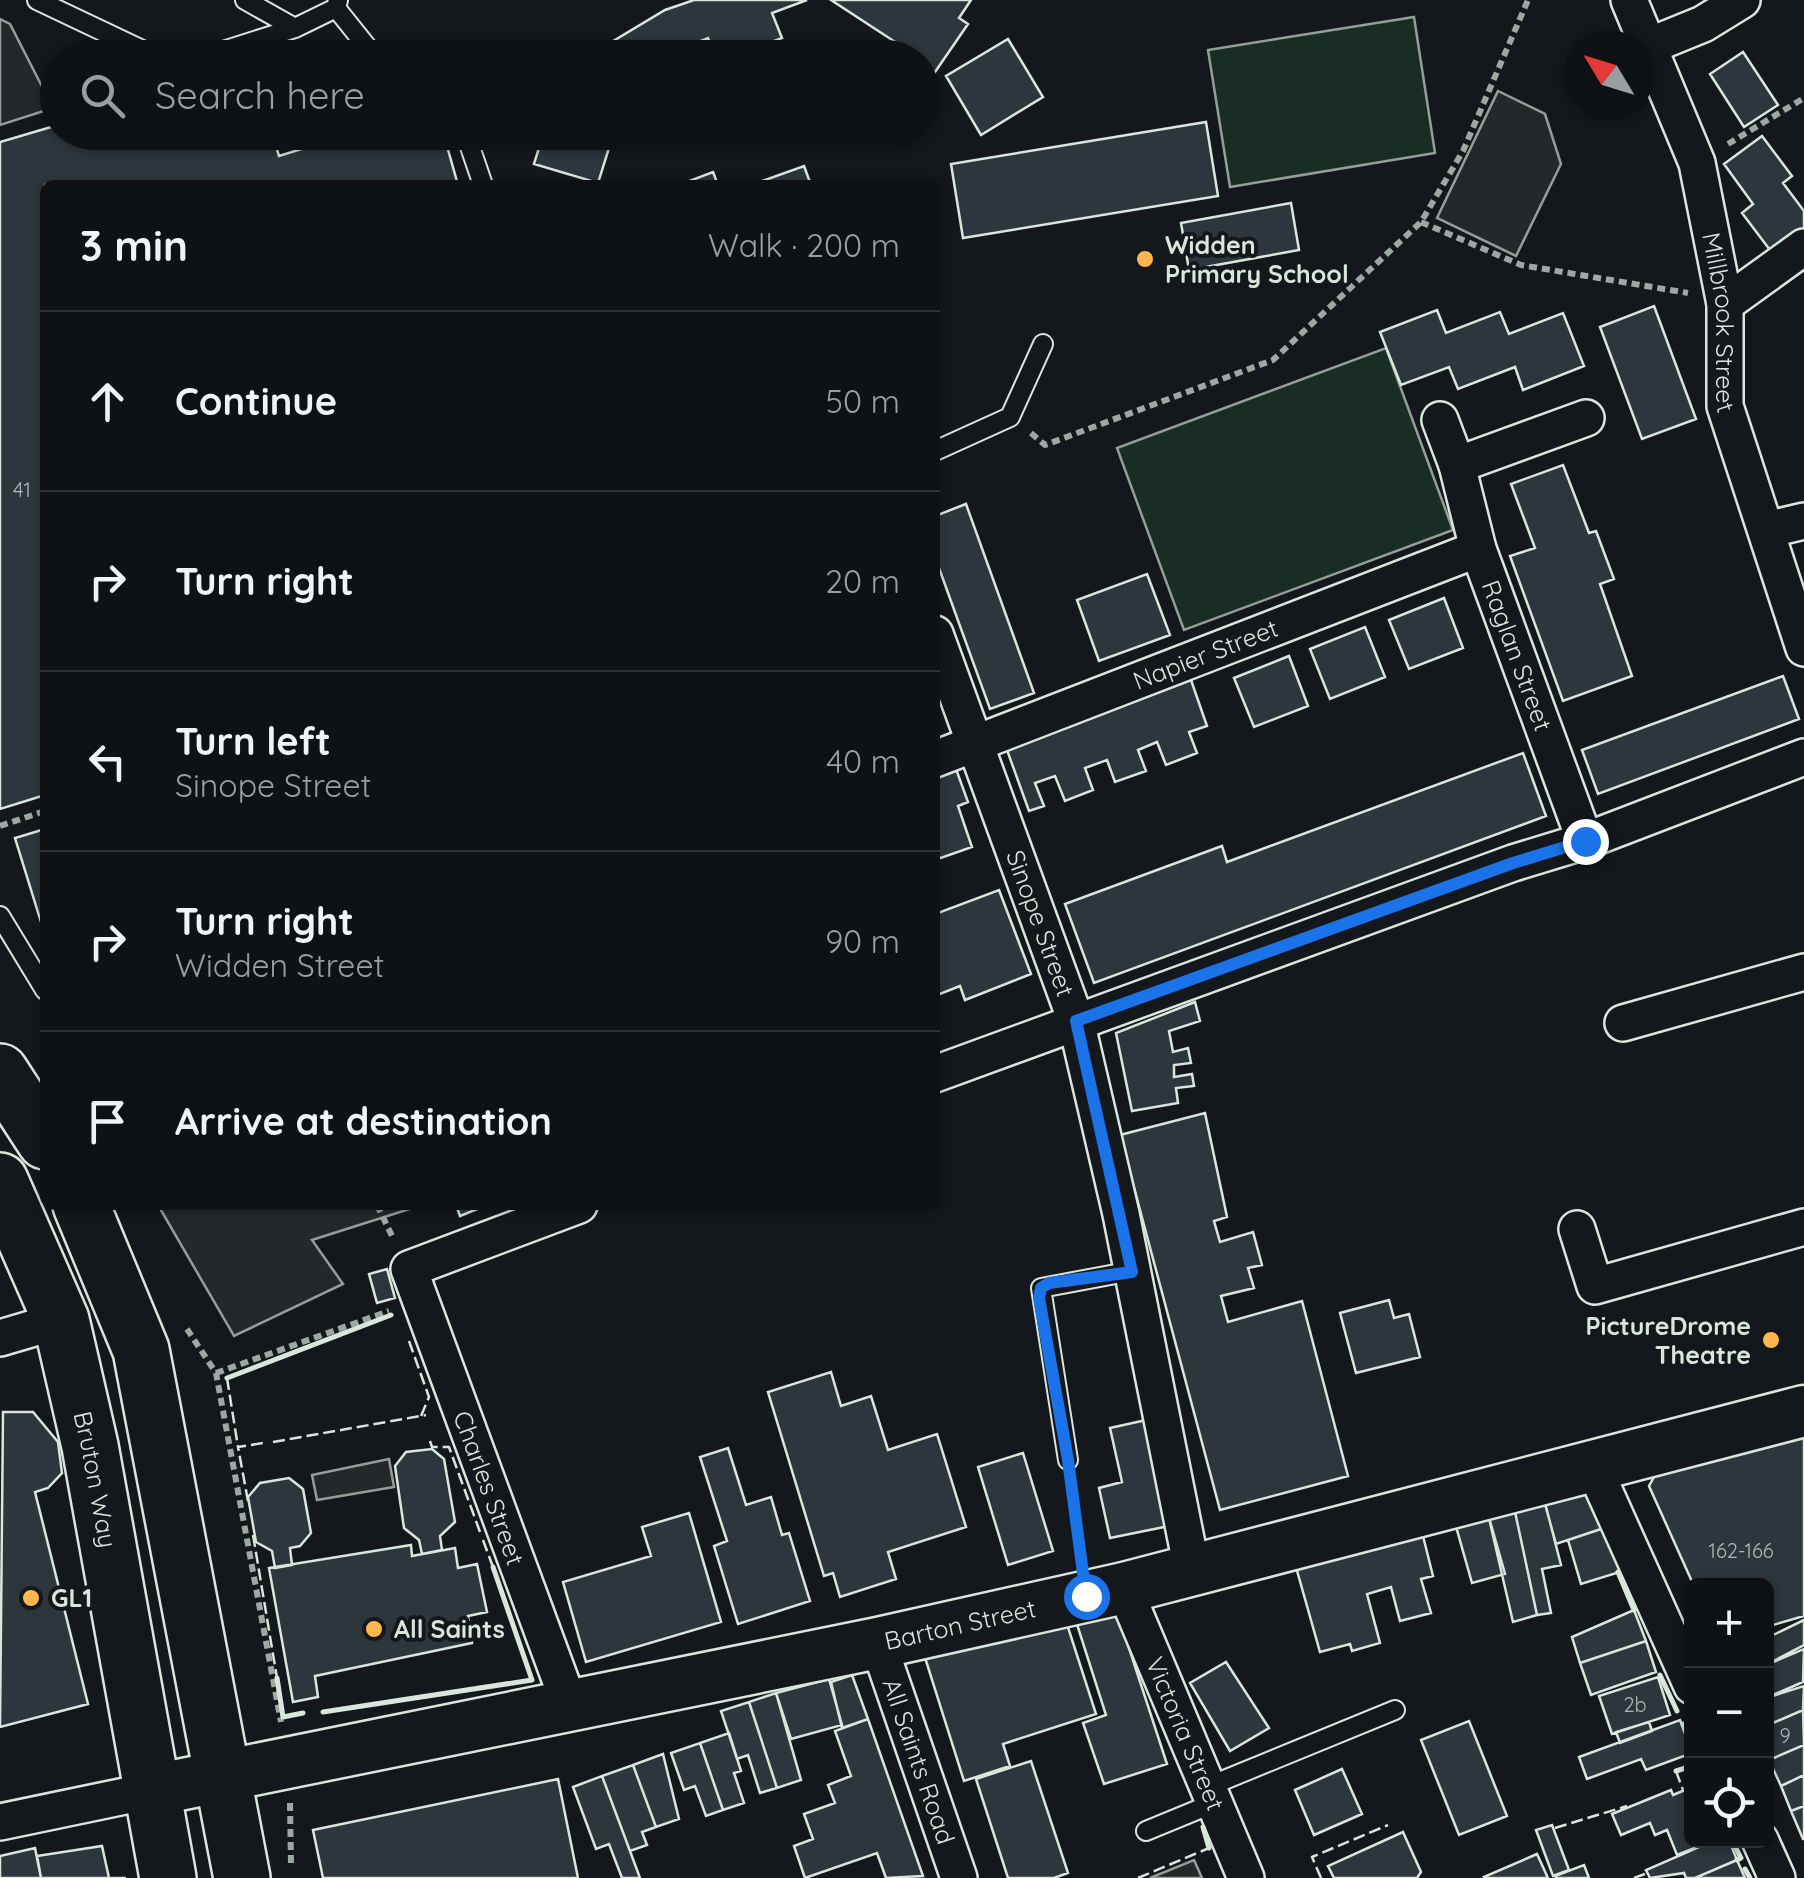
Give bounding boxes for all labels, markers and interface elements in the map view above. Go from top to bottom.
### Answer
north arrow [1564,30,1654,120]
search box [40,40,940,150]
icon: search [75,68,130,123]
text: Search here [155,71,365,119]
text: 3 min [80,219,188,272]
text: Walk · 200 m [708,225,900,265]
place label: Widden Primary School [1165,229,1349,289]
street label: Millbrook Street [1696,230,1742,416]
marker: Widden Primary School [1134,248,1156,270]
icon: ahead [80,374,135,429]
text: Continue [175,377,337,425]
text: 50 m [826,381,900,421]
house number: 41 [13,477,31,502]
icon: right [80,554,135,609]
text: Turn right [175,557,354,605]
text: 20 m [825,561,900,601]
street label: Raglan Street [1476,576,1559,735]
street label: Napier Street [1128,612,1282,696]
text: Turn left [175,717,331,765]
icon: left [80,734,135,789]
text: 40 m [826,741,900,781]
text: Sinope Street [175,765,371,805]
route end [1563,819,1609,865]
street label: Sinope Street [1000,846,1082,1001]
text: Turn right [175,897,354,945]
icon: right [80,914,135,969]
text: 90 m [825,921,900,961]
text: Widden Street [175,945,384,985]
icon: arrive [80,1094,135,1149]
text: Arrive at destination [175,1097,552,1145]
place label: PictureDrome Theatre [1585,1310,1751,1370]
marker: PictureDrome Theatre [1760,1329,1782,1351]
street label: Charles Street [447,1407,532,1569]
street label: Bruton Way [67,1408,124,1550]
house number: 162-166 [1708,1538,1774,1563]
route start [1064,1574,1110,1620]
map controls [1684,1578,1774,1848]
button: + [1684,1578,1774,1668]
place label: GL1 [51,1582,92,1613]
marker: GL1 [20,1587,42,1609]
street label: Barton Street [881,1592,1039,1656]
place label: All Saints [394,1613,505,1644]
marker: All Saints [363,1618,385,1640]
street label: Victoria Street [1140,1652,1232,1815]
button: − [1684,1668,1774,1758]
street label: All Saints Road [876,1674,962,1848]
house number: 2b [1623,1692,1647,1717]
house number: 9 [1779,1723,1791,1748]
button: locate [1684,1758,1774,1848]

